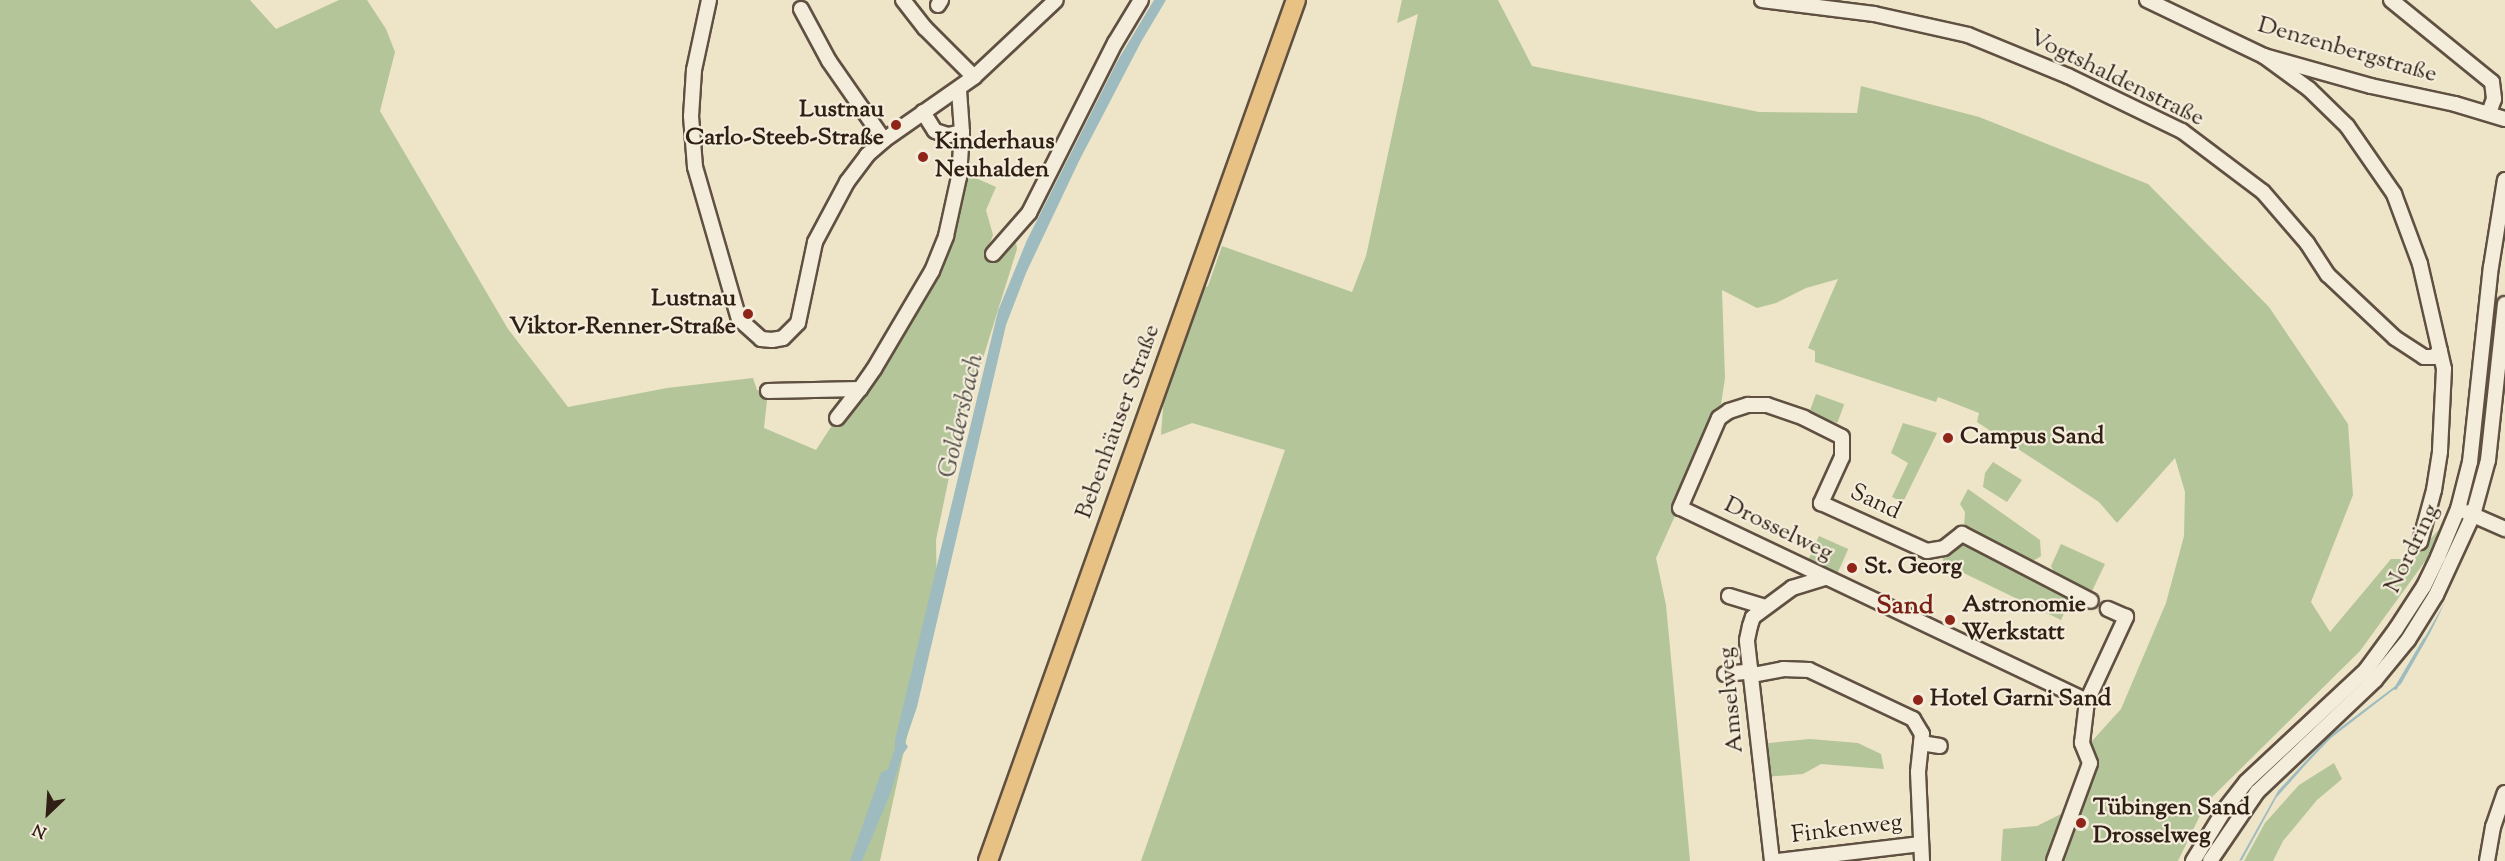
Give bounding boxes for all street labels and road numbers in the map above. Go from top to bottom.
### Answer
street label: Denzenbergstraße [2254,12,2440,90]
street label: Vogtshaldenstraße [2024,24,2208,134]
street label: Bebenhäuser Straße [1071,321,1167,523]
street label: Sand [1845,479,1905,527]
street label: Drosselweg [1719,491,1837,569]
street label: Nordring [2379,500,2447,598]
street label: Amselweg [1713,646,1751,754]
street label: Finkenweg [1790,809,1904,851]

